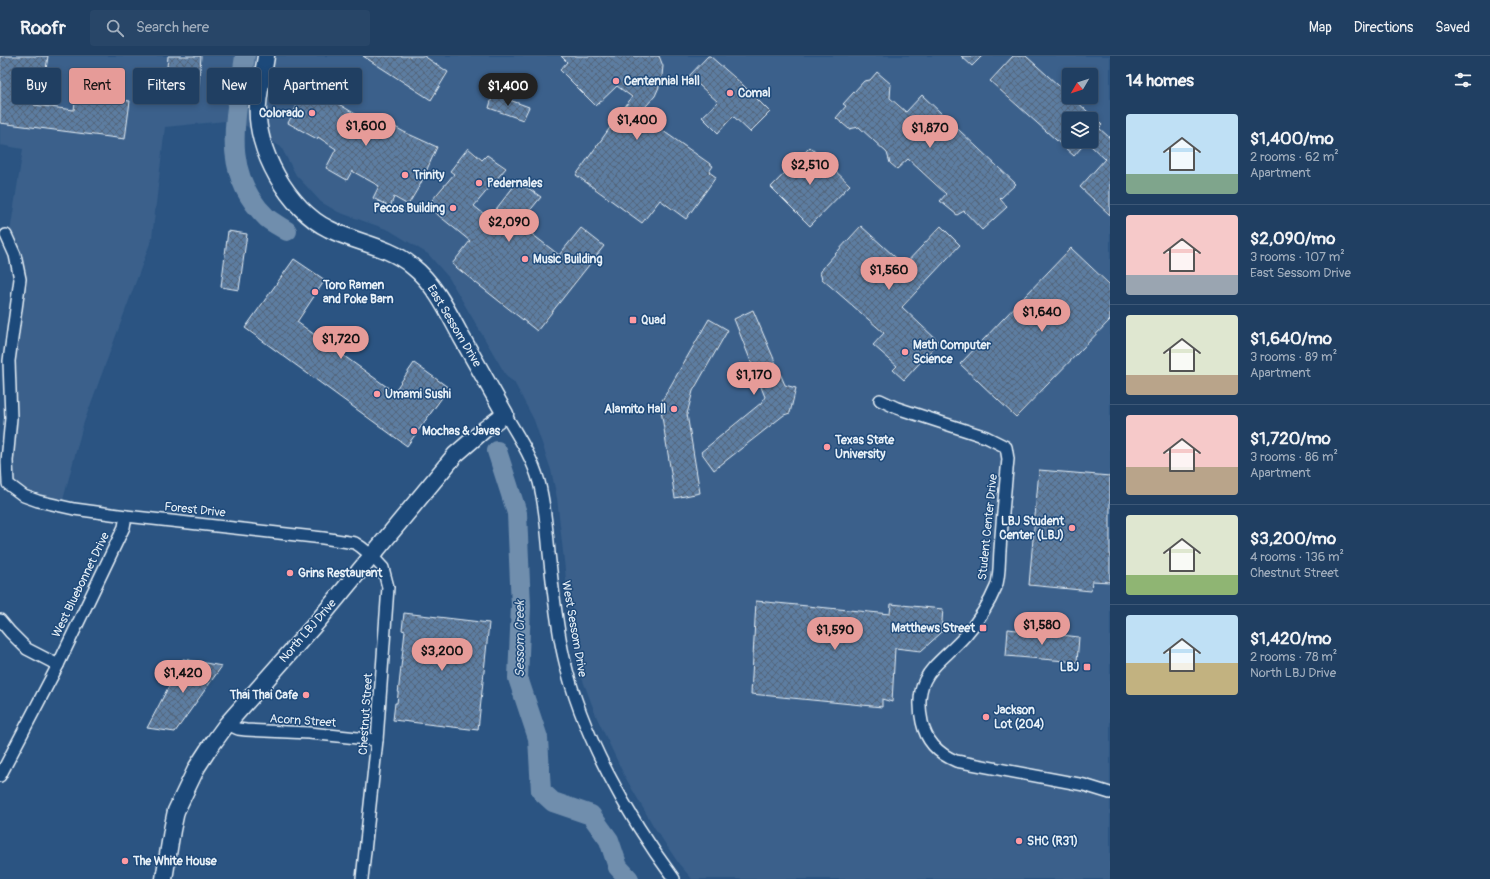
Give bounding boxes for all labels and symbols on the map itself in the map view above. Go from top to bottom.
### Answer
north arrow [1062,68,1098,104]
pin: $1,400 [475,73,541,107]
place label: Centennial Hall [624,74,700,89]
marker: Centennial Hall [611,76,621,86]
place label: Comal [738,86,771,101]
marker: Comal [725,88,735,98]
place label: Colorado [259,106,305,121]
pin: $1,400 [604,107,670,141]
marker: Colorado [307,108,317,118]
pin: $1,600 [333,113,399,147]
pin: $1,870 [897,115,963,149]
pin: $2,510 [777,152,843,186]
place label: Trinity [412,168,445,183]
marker: Trinity [400,170,410,180]
place label: Pedernales [487,176,543,191]
marker: Pedernales [474,178,484,188]
place label: Pecos Building [373,201,445,216]
marker: Pecos Building [448,203,458,213]
pin: $2,090 [476,209,542,243]
place label: Music Building [533,252,602,267]
marker: Music Building [520,254,530,264]
pin: $1,560 [856,257,922,291]
place label: Toro Ramen and Poke Barn [322,278,394,307]
street label: East Sessom Drive [424,282,484,370]
marker: Toro Ramen and Poke Barn [310,287,320,297]
pin: $1,640 [1009,299,1075,333]
place label: Quad [641,313,666,328]
marker: Quad [628,315,638,325]
pin: $1,720 [308,326,374,360]
place label: Math Computer Science [913,338,992,367]
marker: Math Computer Science [900,347,910,357]
pin: $1,170 [721,362,787,396]
place label: Umami Sushi [385,387,451,402]
marker: Umami Sushi [372,389,382,399]
place label: Alamito Hall [604,402,666,417]
marker: Alamito Hall [669,404,679,414]
place label: Mochas & Javas [422,424,501,439]
marker: Mochas & Javas [409,426,419,436]
place label: Texas State University [834,433,895,462]
marker: Texas State University [822,442,832,452]
street label: Student Center Drive [975,473,1001,581]
street label: Forest Drive [164,499,226,521]
place label: LBJ Student Center (LBJ) [999,514,1065,543]
marker: LBJ Student Center (LBJ) [1067,523,1077,533]
street label: West Bluebonnet Drive [49,530,113,640]
place label: Grins Restaurant [298,566,383,581]
marker: Grins Restaurant [285,568,295,578]
street label: West Sessom Drive [558,580,590,678]
street label: North LBJ Drive [276,596,340,666]
water label: Sessom Creek [512,599,528,678]
pin: $1,580 [1009,612,1075,646]
pin: $1,590 [802,617,868,651]
place label: Matthews Street [891,621,976,636]
marker: Matthews Street [978,623,988,633]
pin: $3,200 [409,638,475,672]
pin: $1,420 [150,660,216,694]
place label: LBJ [1060,660,1079,675]
marker: LBJ [1082,662,1092,672]
street label: Chestnut Street [356,672,376,755]
place label: Thai Thai Cafe [229,688,299,703]
marker: Thai Thai Cafe [301,690,311,700]
place label: Jackson Lot (204) [994,703,1045,732]
street label: Acorn Street [269,711,337,731]
marker: Jackson Lot (204) [981,712,991,722]
place label: SHC (R31) [1027,834,1078,849]
marker: SHC (R31) [1014,836,1024,846]
place label: The White House [132,854,218,869]
marker: The White House [120,856,130,866]

